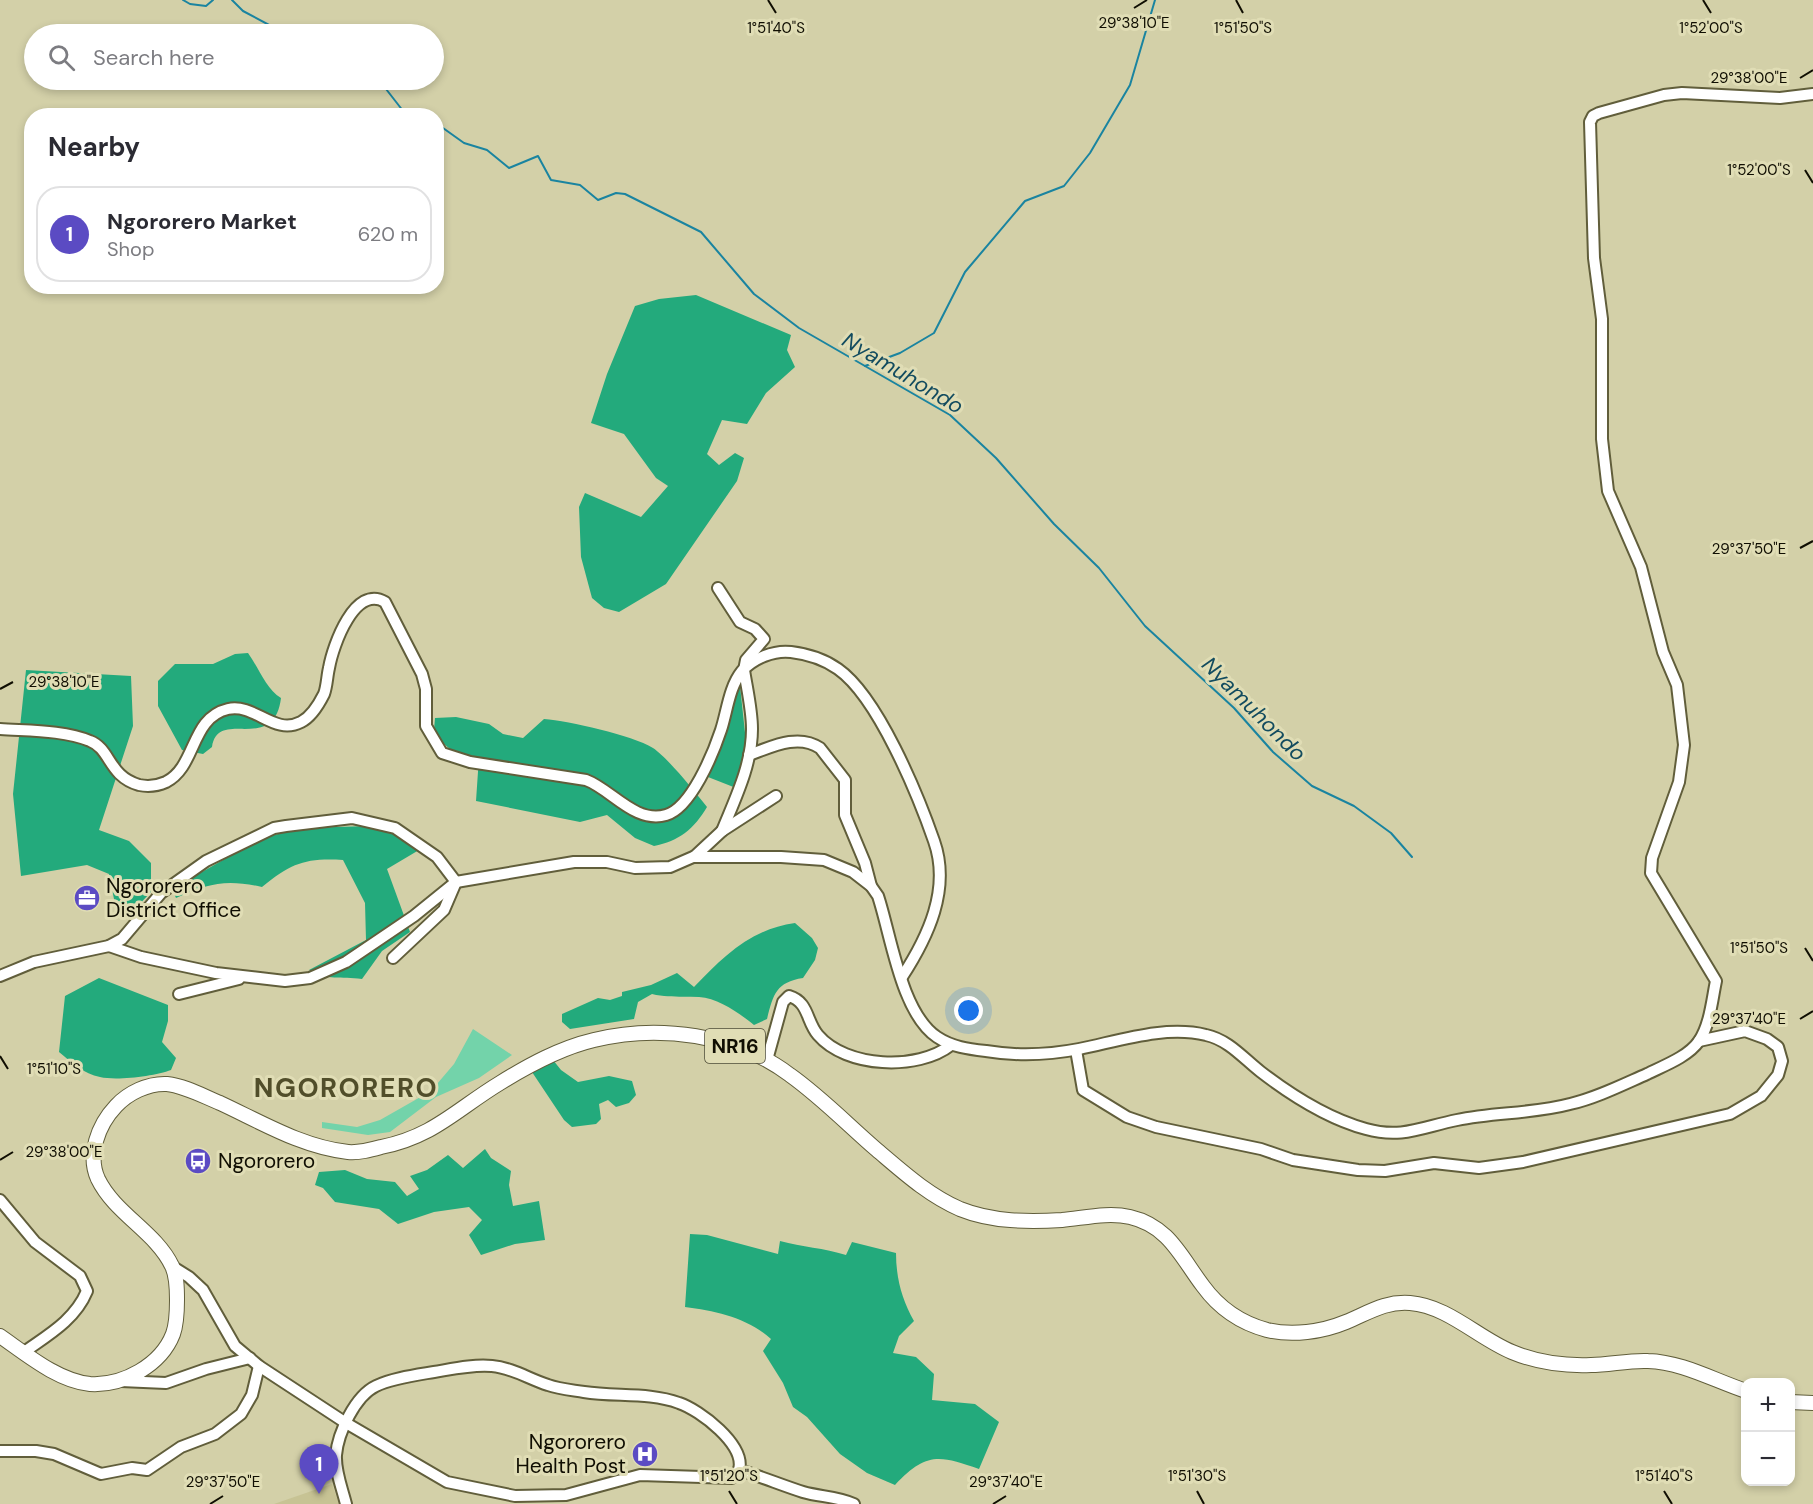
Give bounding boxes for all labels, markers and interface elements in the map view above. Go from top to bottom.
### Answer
text: 29°38'10"E [1098,13,1170,33]
text: 1°51'40"S [747,18,805,38]
text: 1°51'50"S [1214,18,1272,38]
text: 1°52'00"S [1679,18,1743,38]
search box [24,24,444,90]
icon: search [45,41,78,74]
text: Search here [93,43,214,72]
text: 29°38'00"E [1711,68,1787,88]
text: Nearby [48,130,140,164]
text: 1°52'00"S [1727,160,1791,180]
text: Ngororero Market [107,207,297,236]
text: 1 [66,221,73,247]
text: 620 m [358,221,418,247]
text: Shop [107,236,154,262]
water label: Nyamuhondo [837,325,969,421]
text: 29°37'50"E [1712,539,1786,559]
water label: Nyamuhondo [1195,650,1313,768]
text: 29°38'10"E [28,672,100,692]
place label: Ngororero District Office [106,872,241,924]
office icon: Ngororero District Office [72,883,102,913]
text: 1°51'50"S [1730,938,1788,958]
your location [954,996,983,1025]
text: 29°37'40"E [1712,1009,1786,1029]
road number: NR16 [705,1029,765,1063]
text: 1°51'10"S [27,1059,81,1079]
district label: NGORORERO [254,1070,438,1105]
text: 29°38'00"E [26,1142,102,1162]
bus stop icon: Ngororero [183,1146,213,1176]
place label: Ngororero [218,1147,315,1175]
map controls [1741,1378,1795,1486]
button: + [1741,1378,1795,1432]
place label: Ngororero Health Post [515,1428,626,1480]
button: − [1741,1432,1795,1486]
hospital icon: Ngororero Health Post [630,1439,660,1469]
pin: 1 [300,1444,338,1494]
text: 1°51'20"S [700,1466,758,1486]
text: 1°51'30"S [1168,1466,1226,1486]
text: 1°51'40"S [1635,1466,1693,1486]
text: 29°37'50"E [186,1472,260,1492]
text: 29°37'40"E [969,1472,1043,1492]

